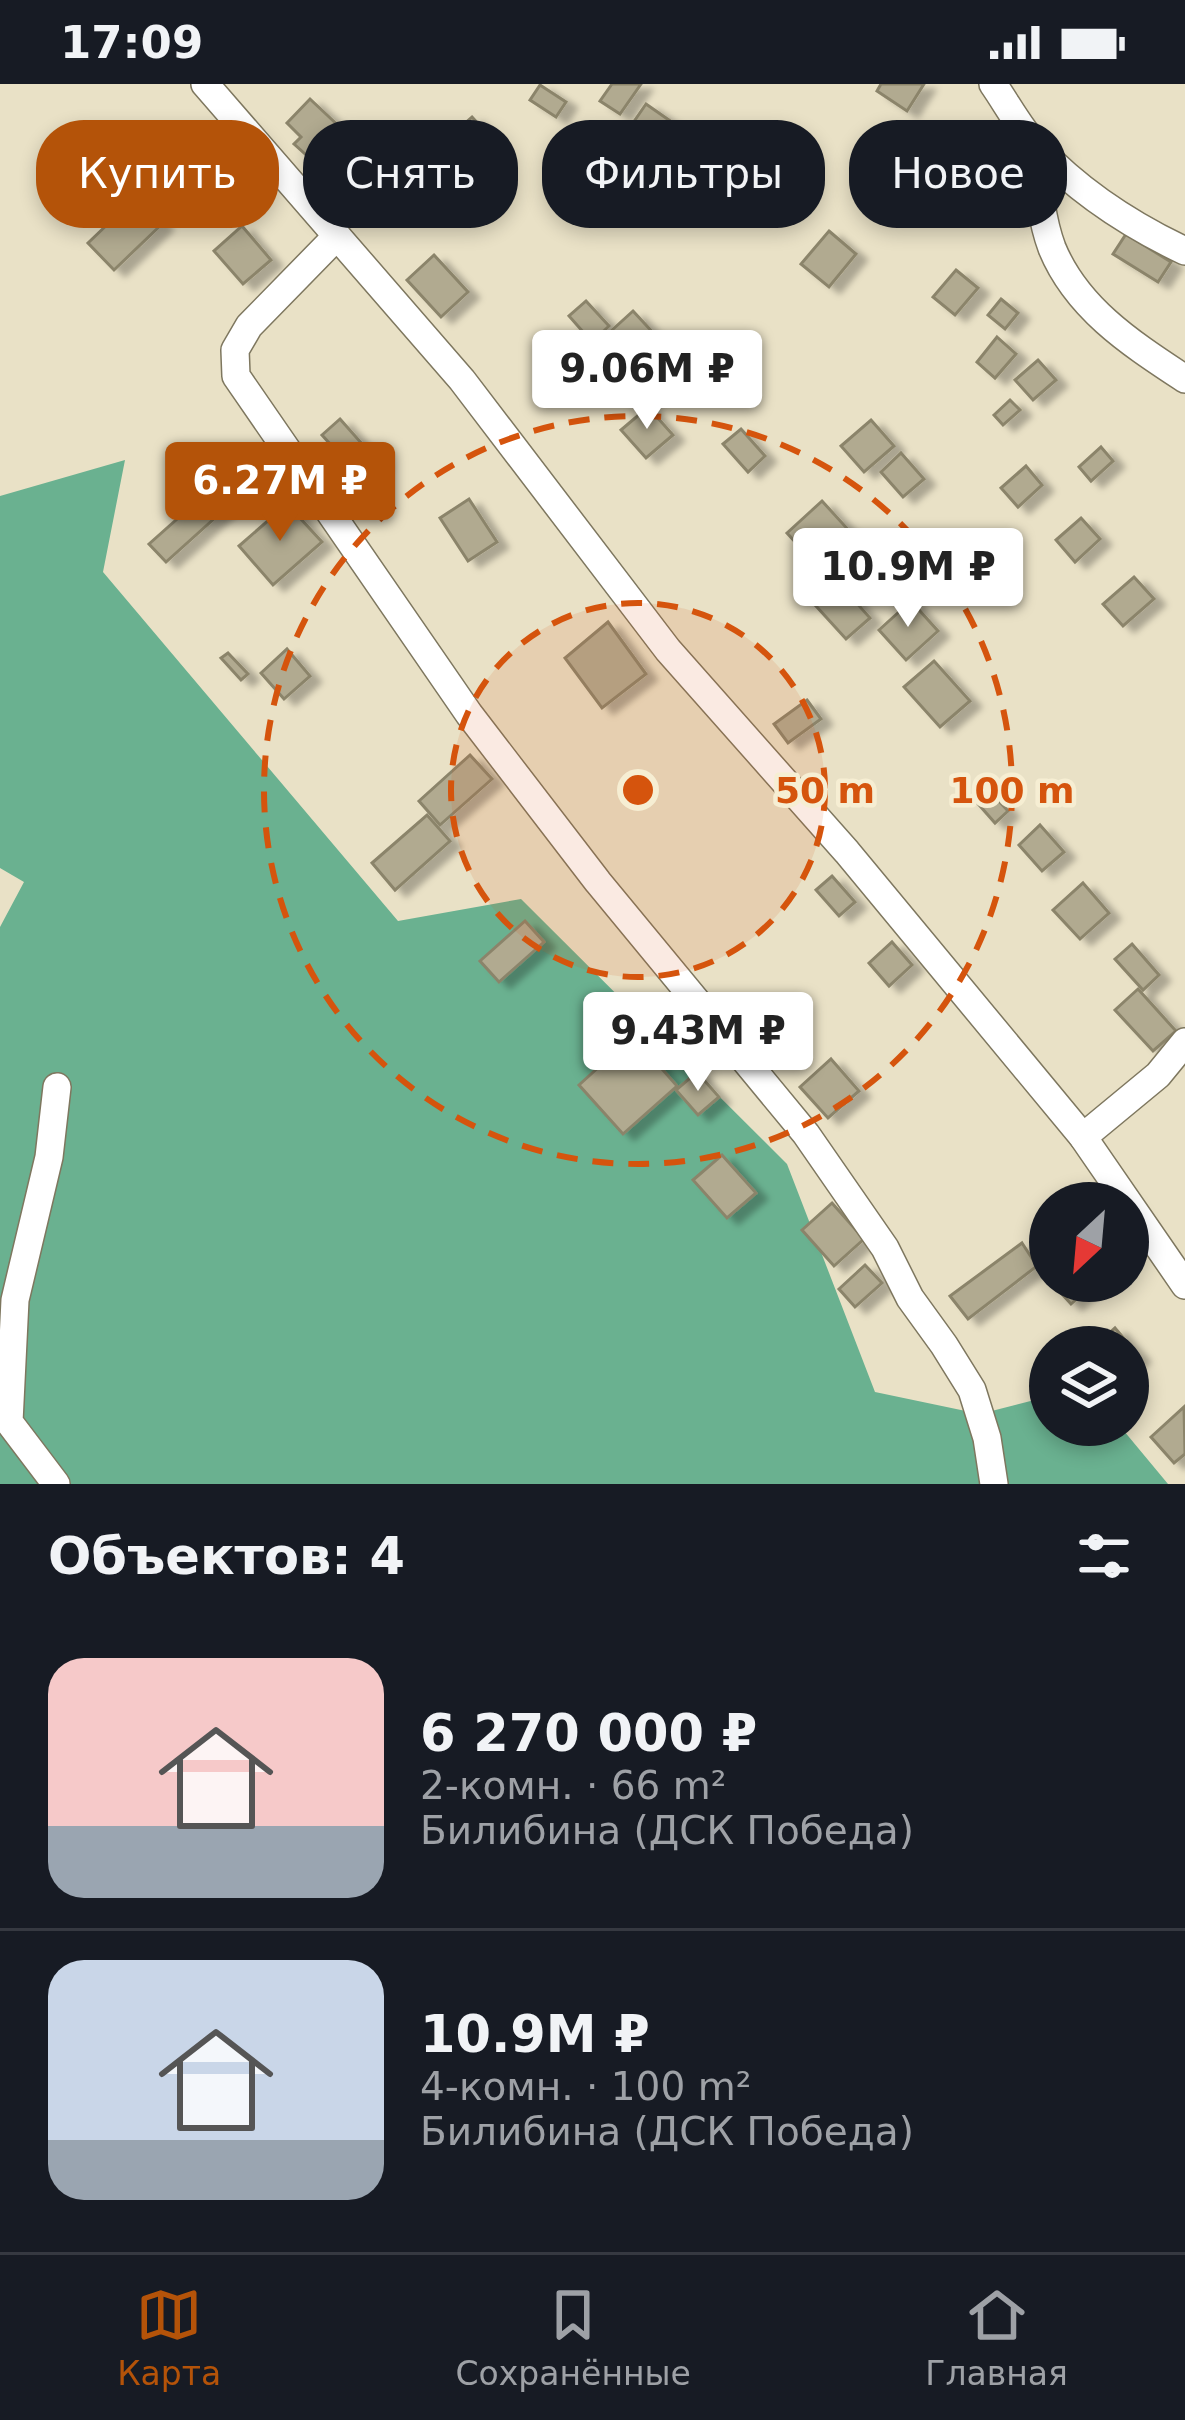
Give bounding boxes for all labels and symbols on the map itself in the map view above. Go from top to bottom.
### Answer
pin: 9.06M ₽ [536,330,758,432]
pin: 6.27M ₽ [169,442,391,544]
pin: 10.9M ₽ [797,528,1019,630]
centre of rings [617,769,659,811]
text: 50 m [775,770,875,811]
text: 100 m [949,770,1075,811]
pin: 9.43M ₽ [587,992,809,1094]
north arrow [1029,1182,1149,1302]

